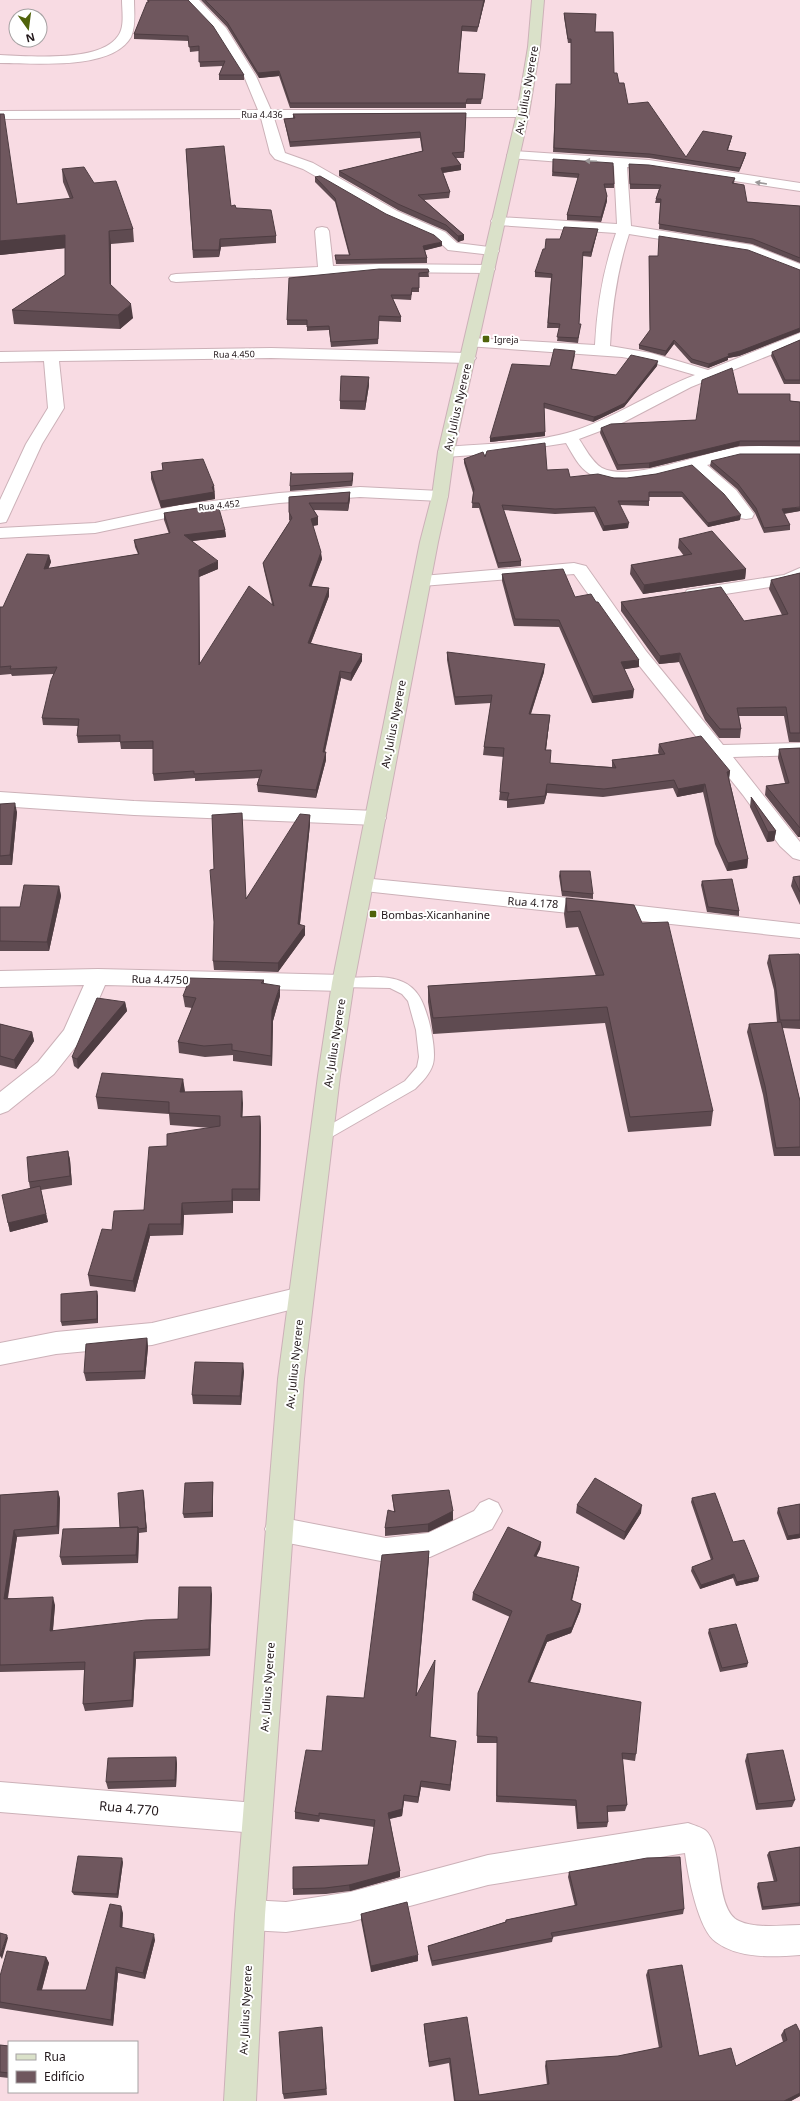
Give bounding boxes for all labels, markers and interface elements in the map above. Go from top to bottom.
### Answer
north arrow [8,8,48,48]
text: N [24,30,37,47]
street label: Av. Julius Nyerere [511,45,541,135]
street label: Rua 4.436 [241,108,283,121]
one-way arrow [585,158,597,165]
one-way arrow [755,180,767,186]
place label: Igreja [494,333,519,346]
marker: Igreja [481,334,491,344]
street label: Rua 4.450 [213,347,255,361]
street label: Av. Julius Nyerere [440,362,474,452]
street label: Rua 4.452 [198,496,240,514]
street label: Av. Julius Nyerere [377,679,409,769]
street label: Rua 4.178 [507,893,559,911]
place label: Bombas-Xicanhanine [381,907,490,922]
marker: Bombas-Xicanhanine [368,909,378,919]
street label: Rua 4.4750 [131,971,189,987]
street label: Av. Julius Nyerere [320,998,348,1088]
street label: Av. Julius Nyerere [282,1319,306,1409]
street label: Av. Julius Nyerere [256,1642,278,1732]
street label: Rua 4.770 [98,1796,160,1820]
street label: Av. Julius Nyerere [235,1965,255,2055]
legend [8,2041,138,2093]
text: Rua [44,2048,66,2065]
text: Edifício [44,2068,85,2085]

